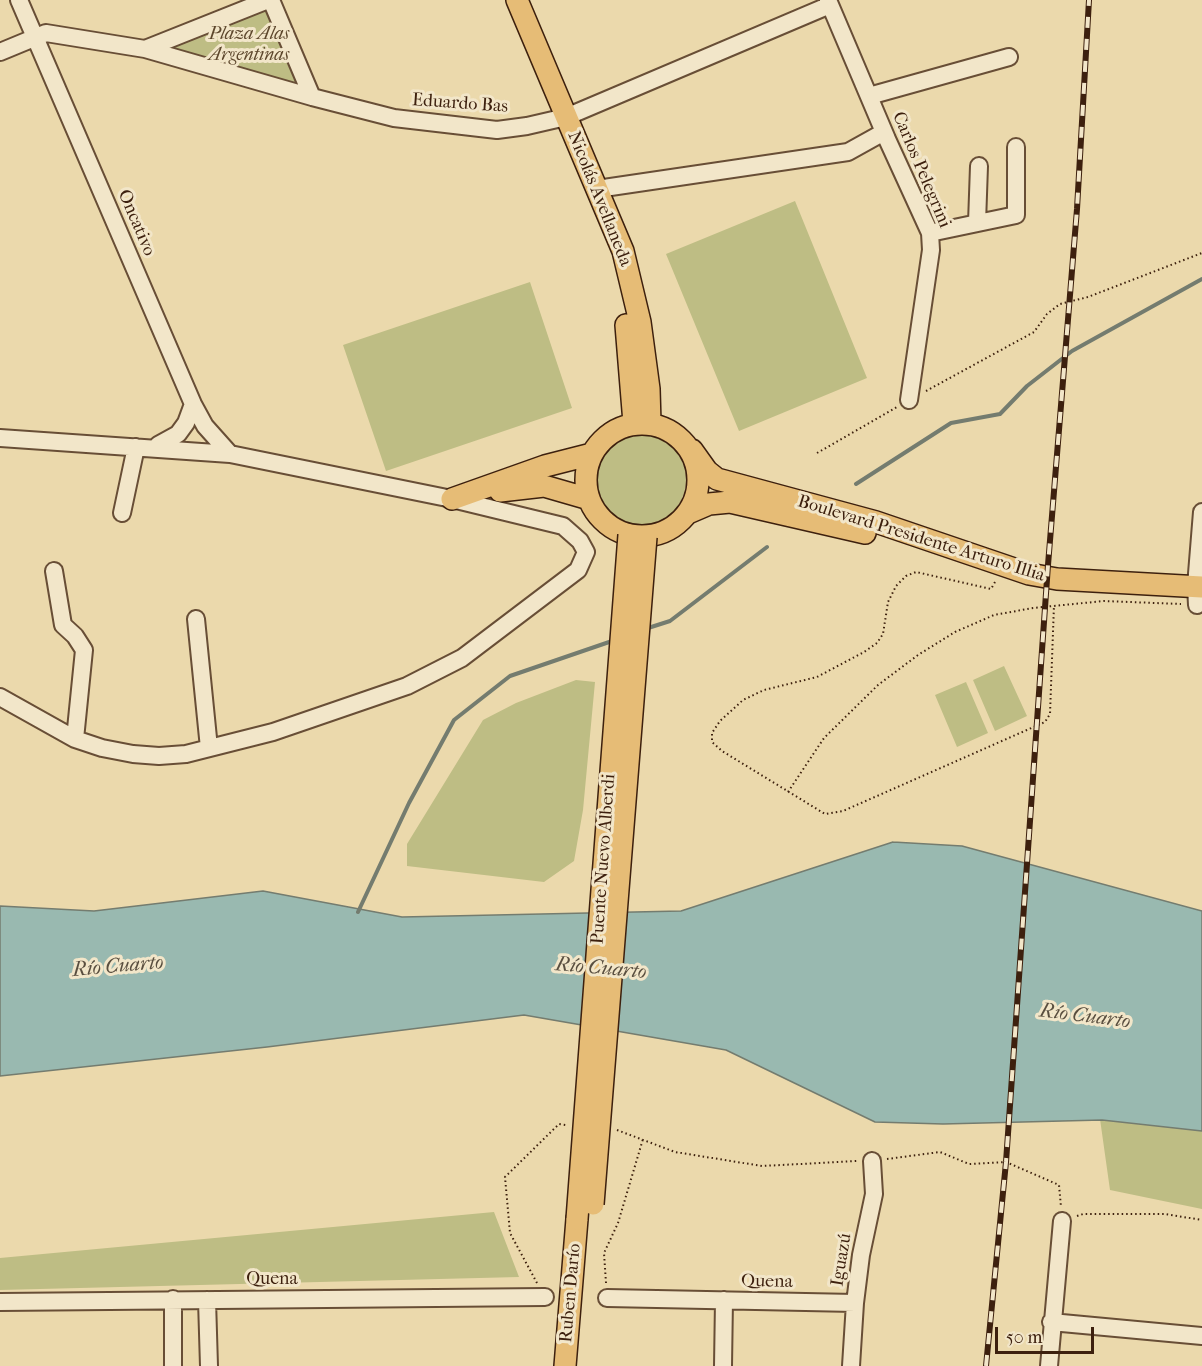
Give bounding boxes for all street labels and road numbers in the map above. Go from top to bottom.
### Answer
street label: Eduardo Bas [411,90,509,118]
street label: Carlos Pelegrini [887,109,955,231]
street label: Nicolás Avellaneda [562,128,636,270]
street label: Oncativo [112,187,160,259]
street label: Boulevard Presidente Arturo Illia [795,491,1047,587]
street label: Puente Nuevo Alberdi [587,773,621,945]
street label: Iguazú [827,1232,857,1288]
street label: Ruben Darío [556,1242,586,1344]
street label: Quena [246,1269,298,1291]
street label: Quena [741,1271,793,1293]

